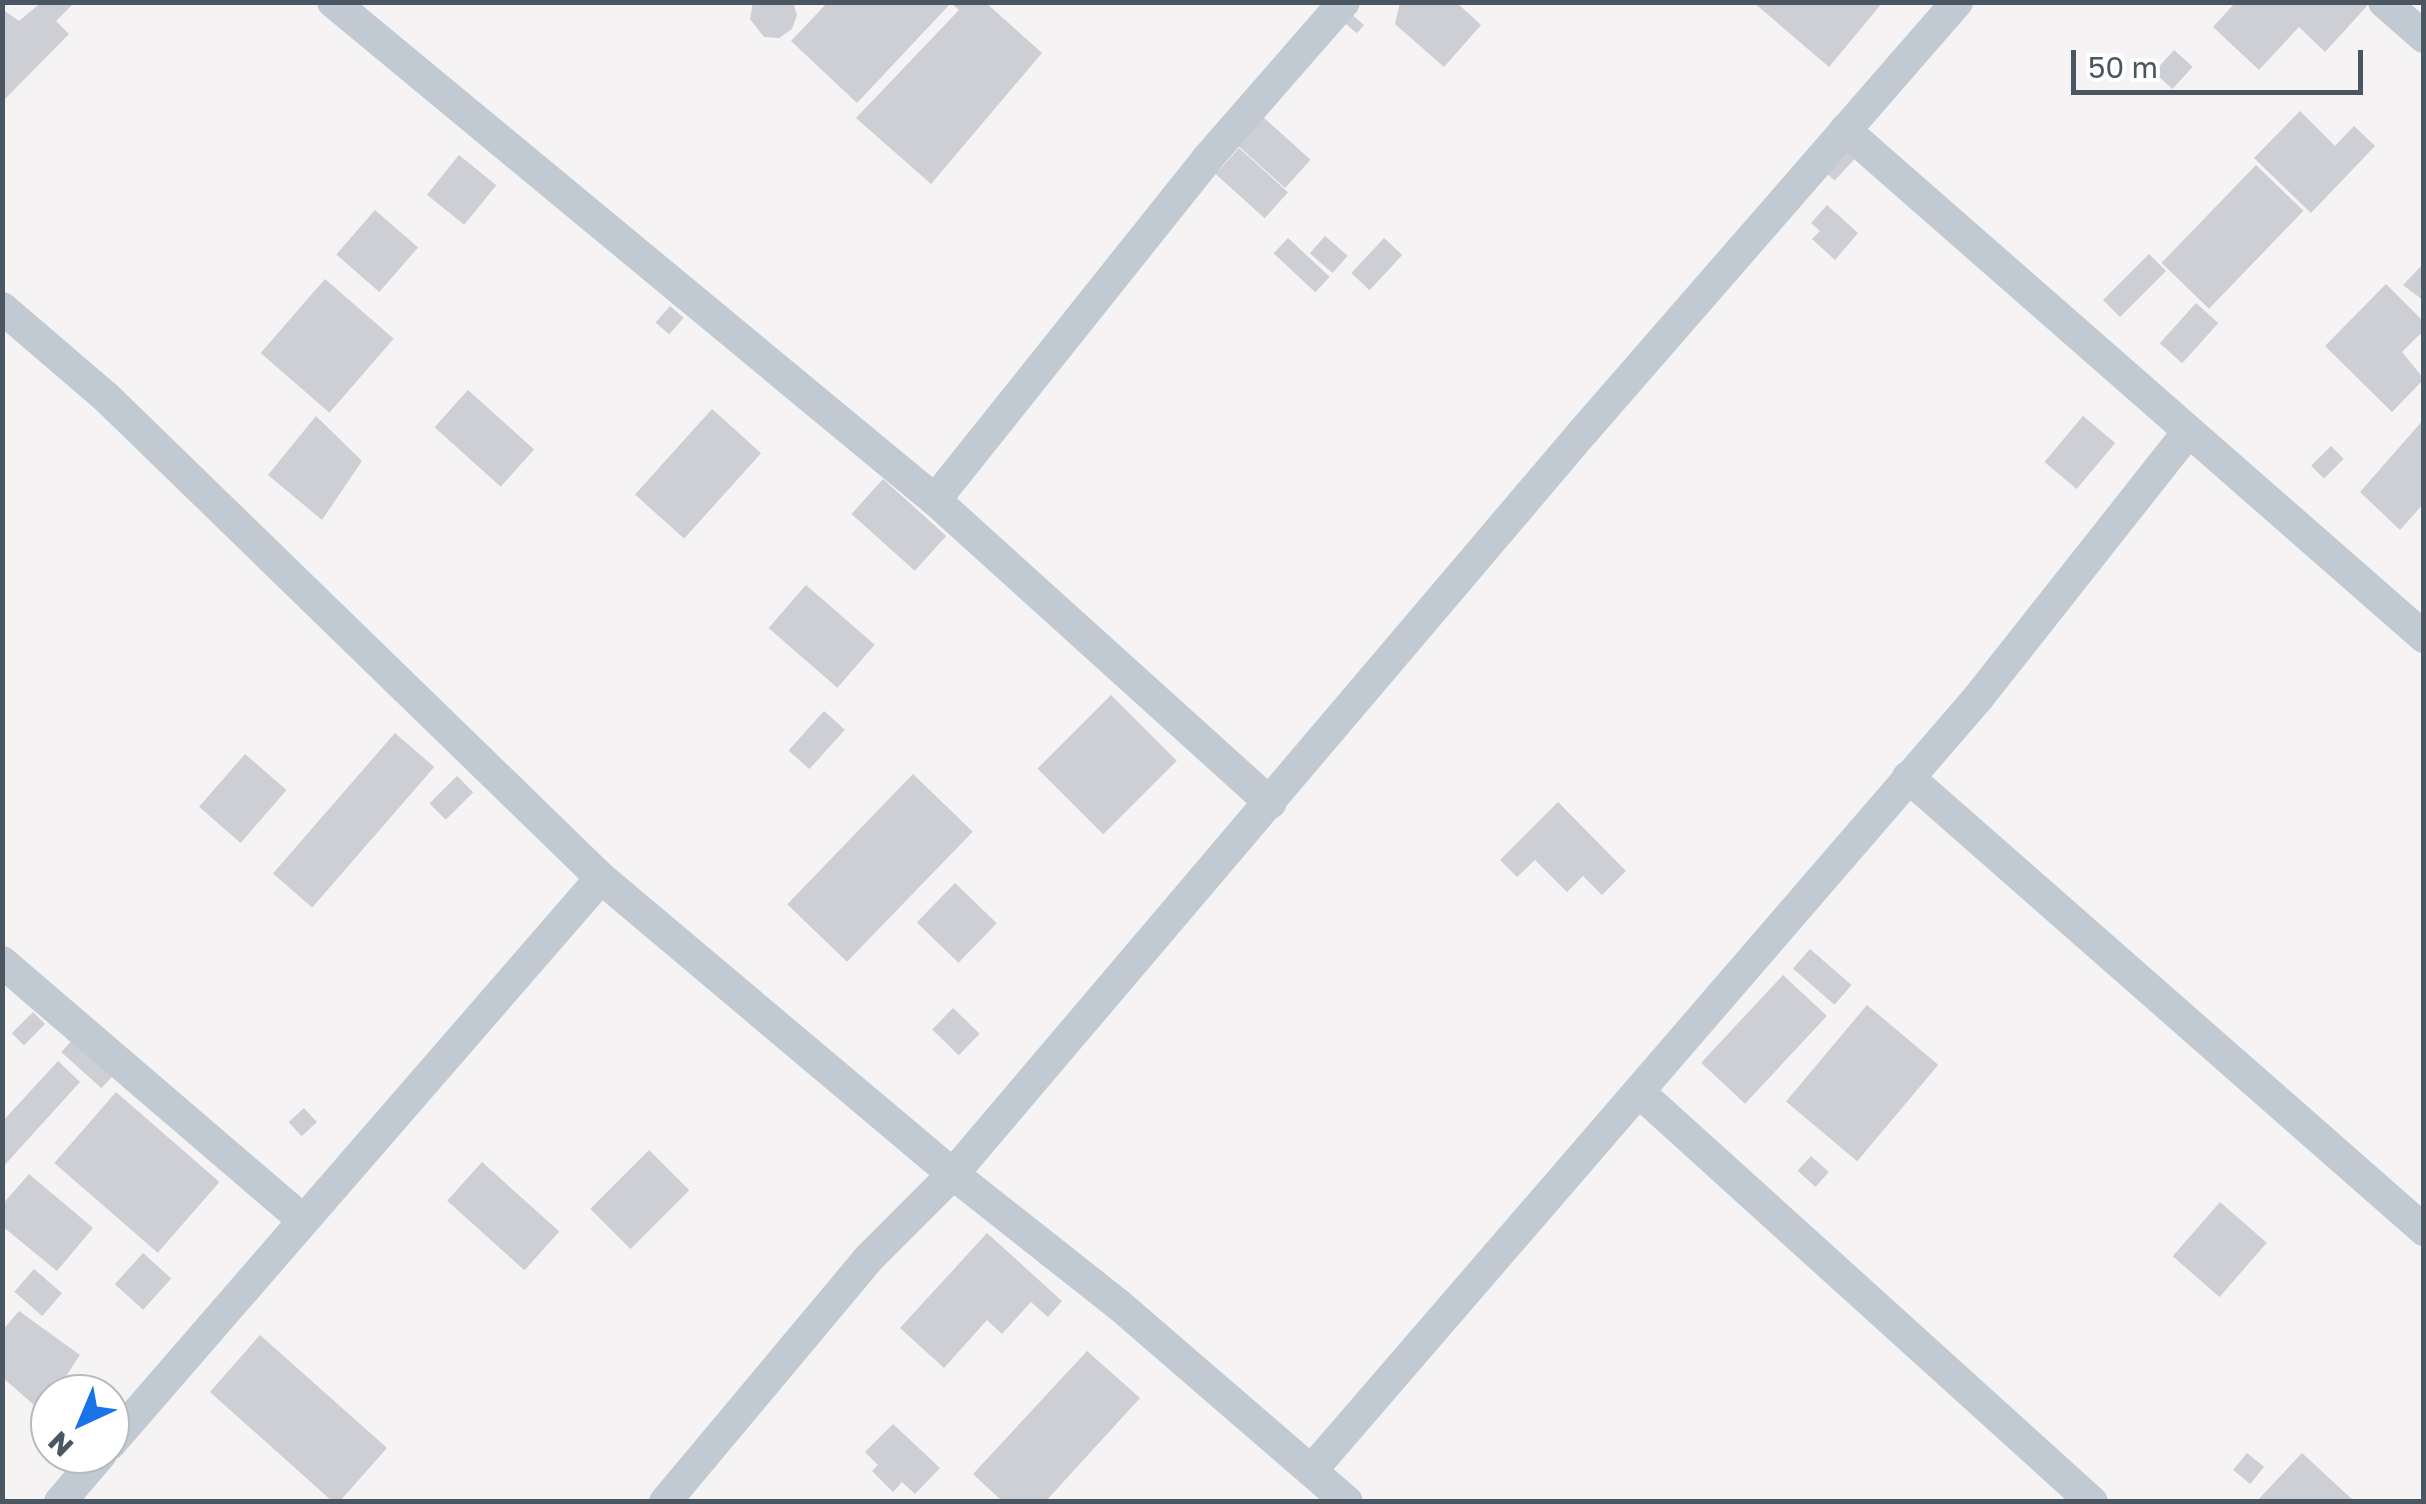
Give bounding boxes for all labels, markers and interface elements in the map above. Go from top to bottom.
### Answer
scale bar [2076,30,2368,92]
text: 50 m [2088,49,2158,85]
north arrow [30,1374,130,1474]
text: N [41,1425,79,1464]

